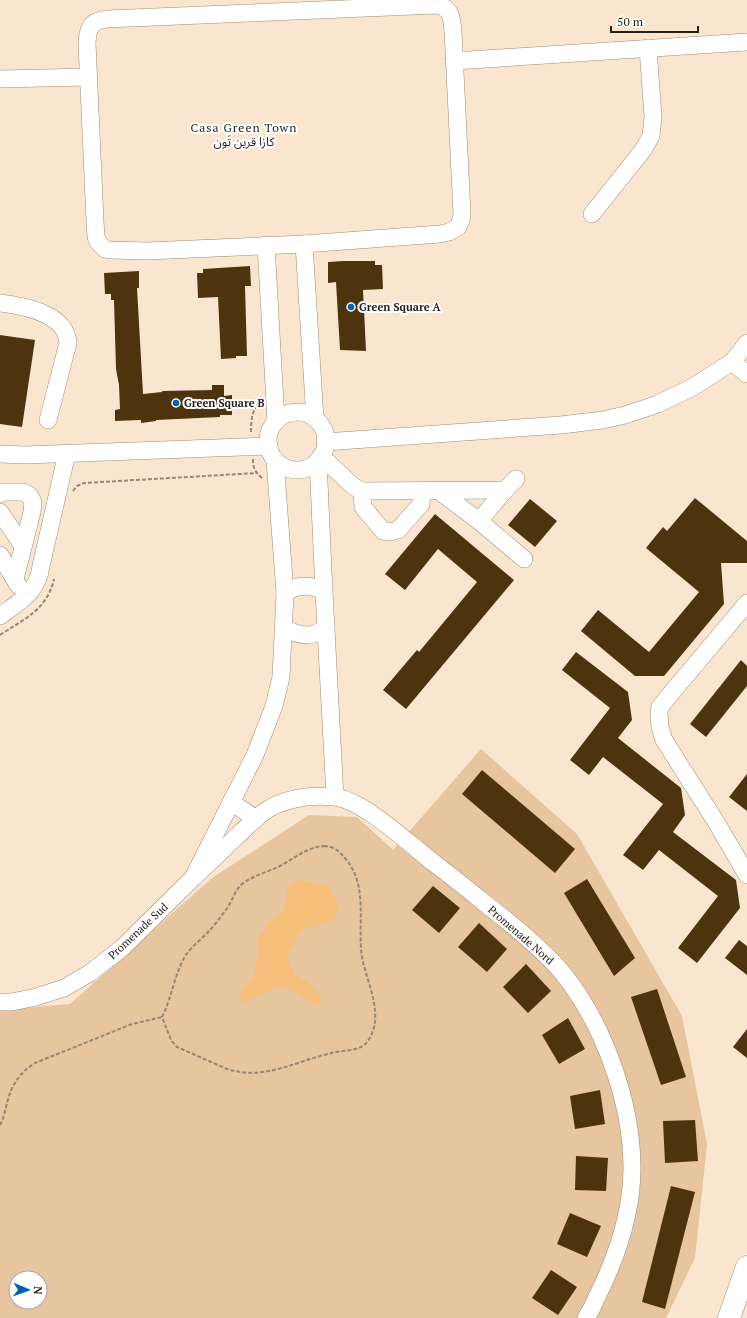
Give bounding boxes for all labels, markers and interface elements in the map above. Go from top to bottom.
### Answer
scale bar [611,8,698,34]
text: 50 m [617,14,644,29]
district label: Casa Green Town كازا قرين تَون [191,120,297,149]
place label: Green Square A [359,300,442,314]
marker: Green Square A [346,302,356,312]
place label: Green Square B [184,396,265,410]
marker: Green Square B [171,398,181,408]
street label: Promenade Sud [105,900,171,962]
street label: Promenade Nord [485,903,557,967]
north arrow [8,1270,48,1310]
text: N [31,1286,45,1295]

